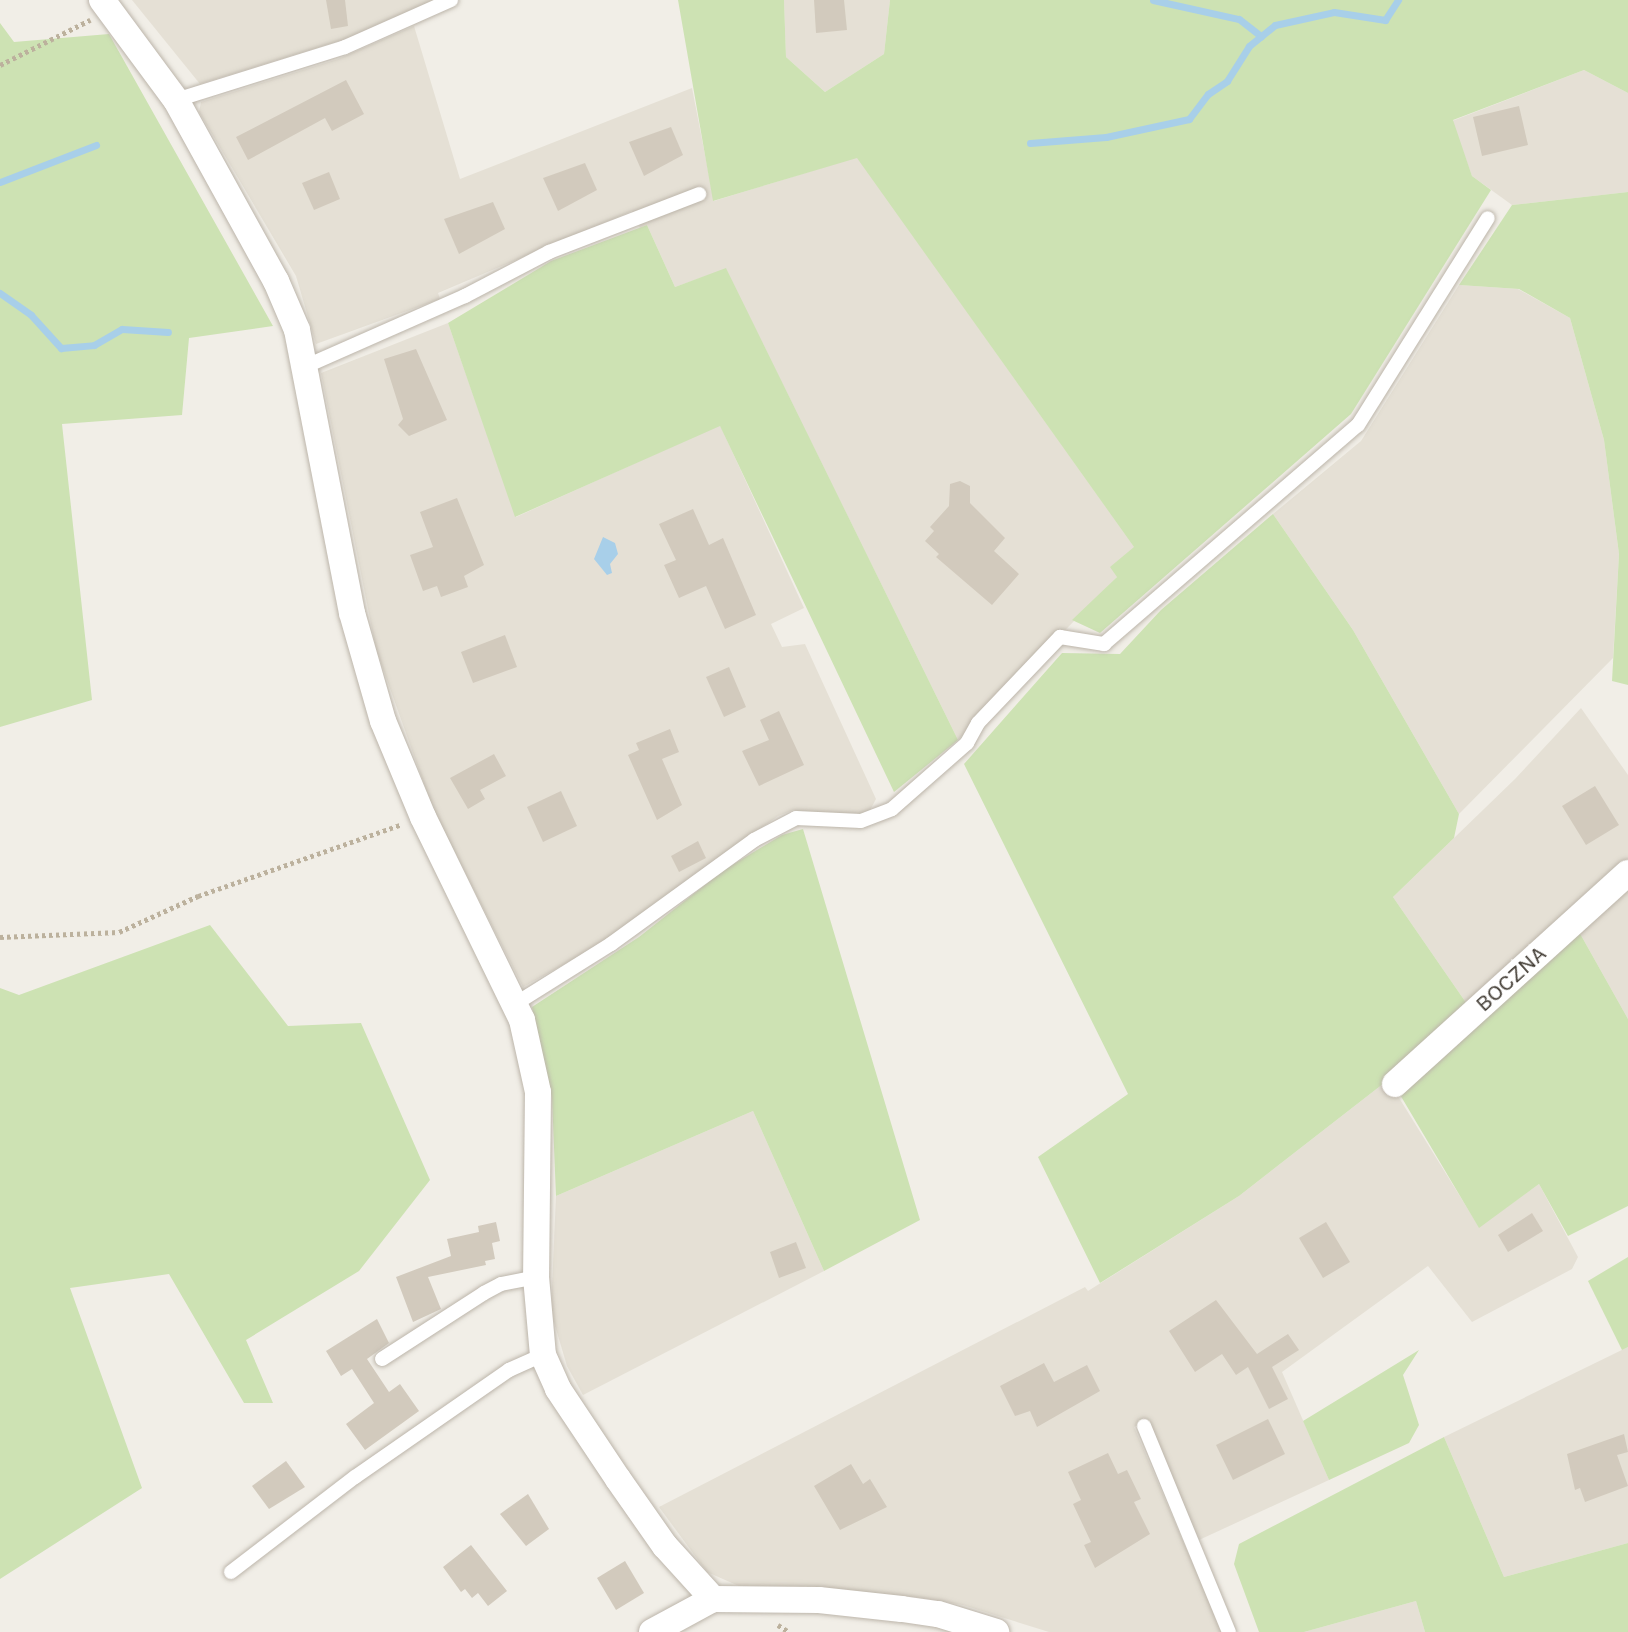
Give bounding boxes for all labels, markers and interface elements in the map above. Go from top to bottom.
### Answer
street label: BOCZNA [1470,940,1552,1018]

